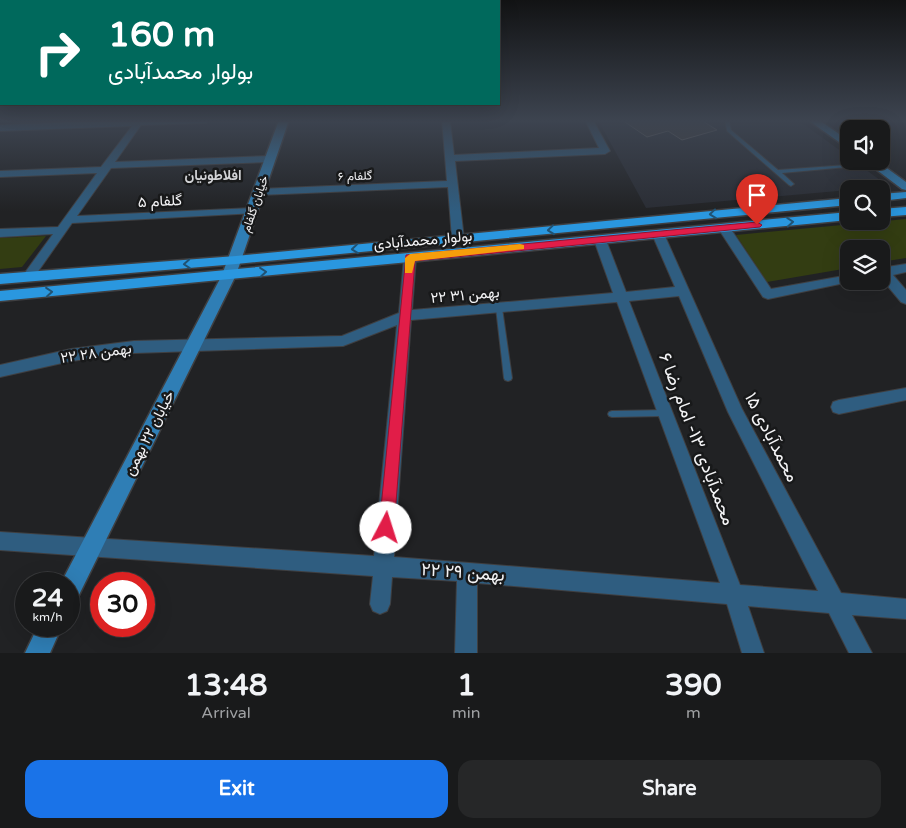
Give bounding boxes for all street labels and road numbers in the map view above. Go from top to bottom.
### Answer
street label: گلفام ۶ [338,168,372,185]
street label: خیابان گلفام [239,174,272,234]
street label: گلفام ۵ [137,191,183,212]
street label: بولوار محمدآبادی [373,227,473,254]
street label: ۲۲ بهمن ۳۱ [430,283,500,308]
street label: ۲۲ بهمن ۲۸ [59,339,133,368]
street label: محمدآبادی ۱۳- امام رضا ۶ [653,350,740,529]
street label: خیابان ۲۲ بهمن [120,388,179,479]
street label: محمدآبادی ۱۵ [740,388,804,486]
street label: ۲۲ بهمن ۲۹ [420,558,506,586]

